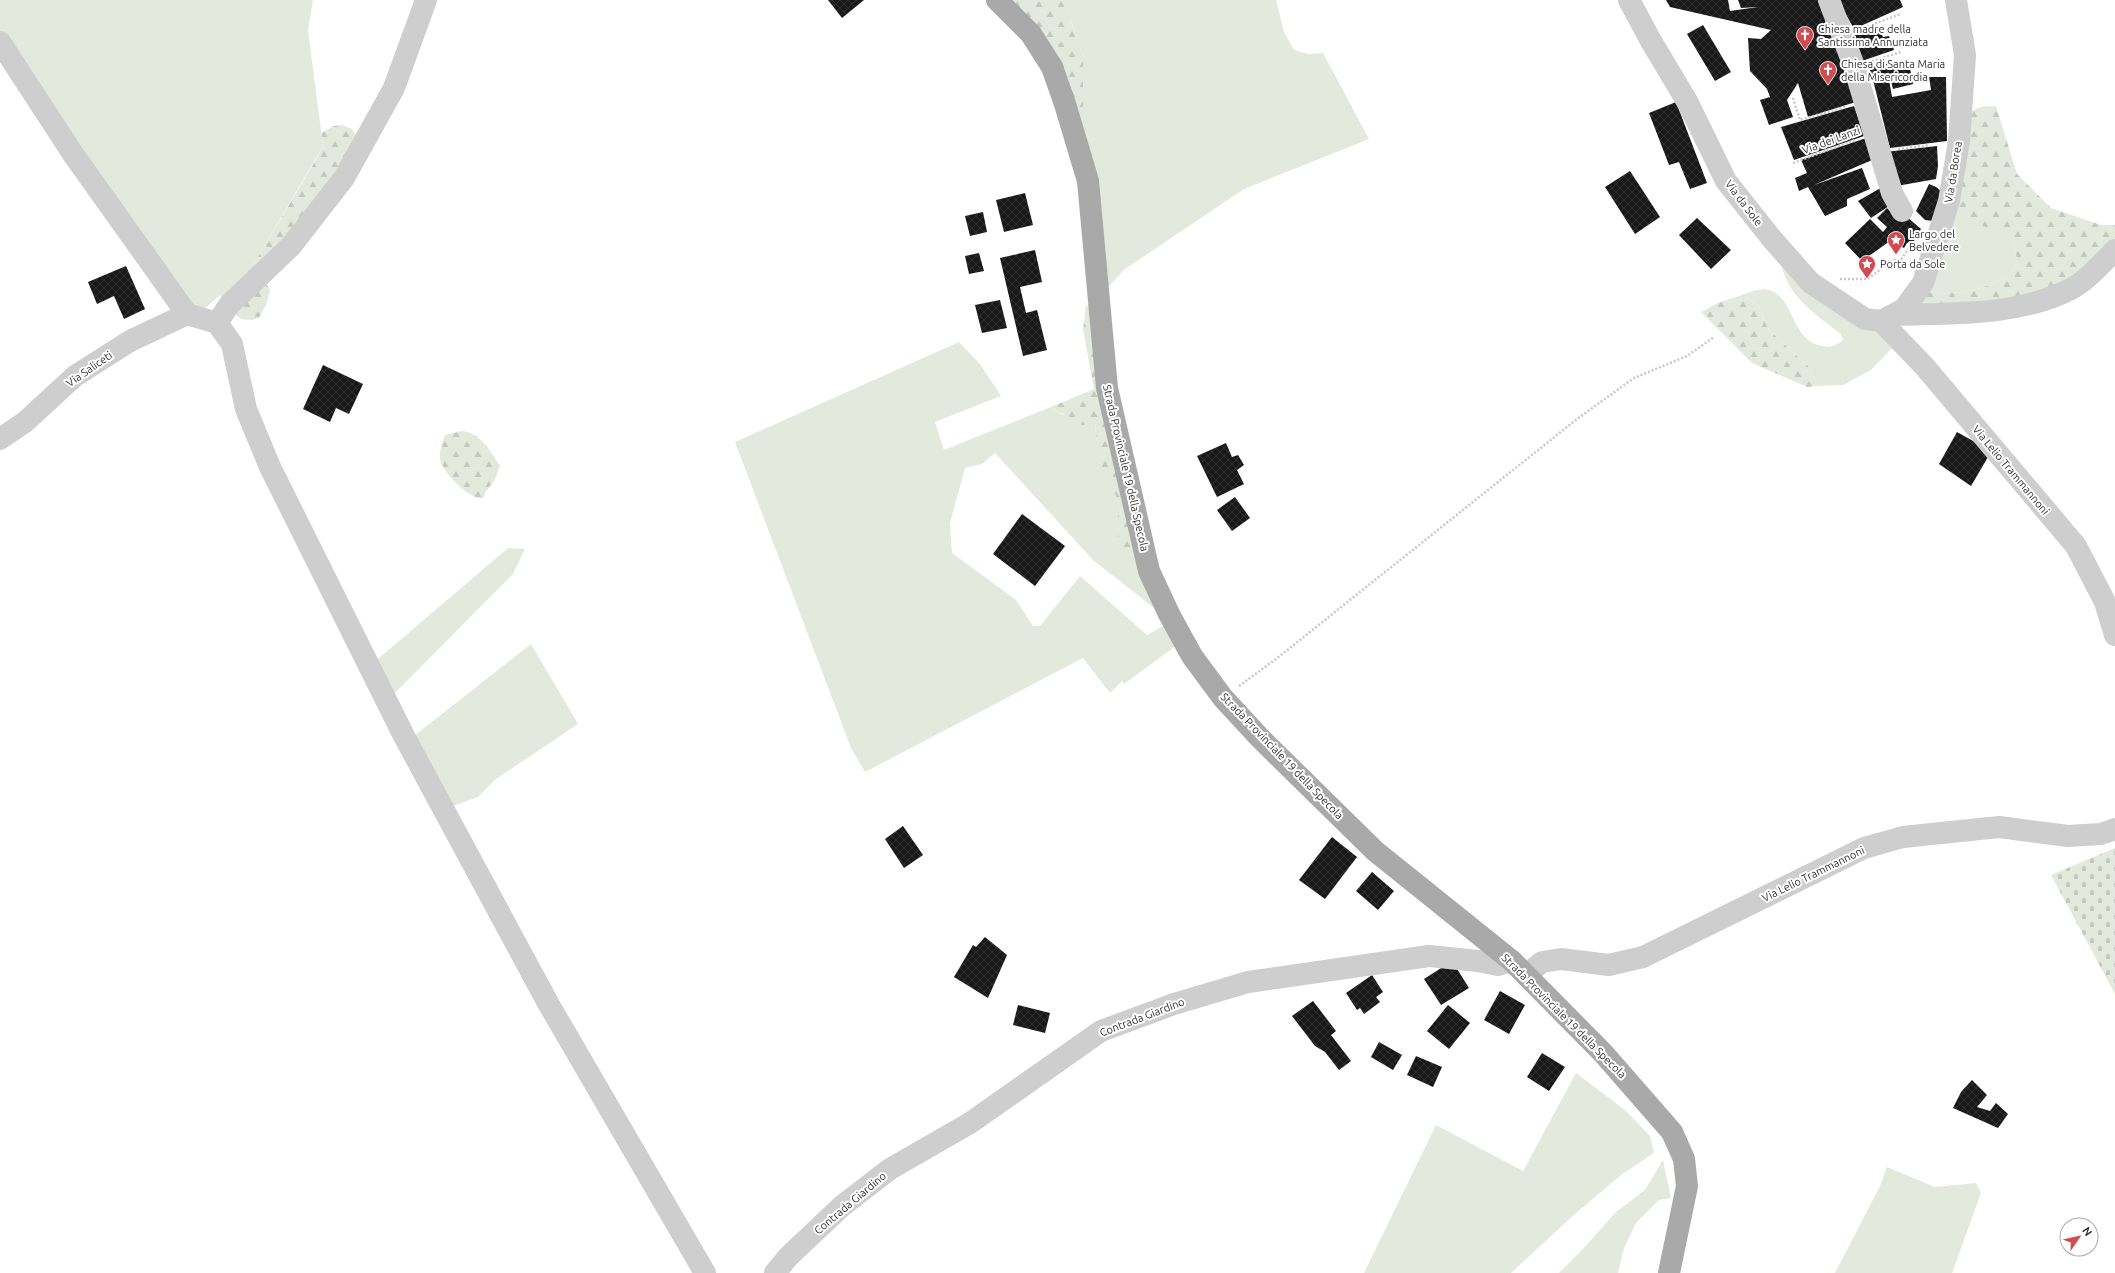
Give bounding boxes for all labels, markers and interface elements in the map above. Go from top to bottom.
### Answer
place label: Chiesa madre della Santissima Annunziata [1818,23,1928,48]
church icon: Chiesa madre della Santissima Annunziata [1795,25,1815,50]
place label: Chiesa di Santa Maria della Misericordia [1841,58,1945,83]
church icon: Chiesa di Santa Maria della Misericordia [1818,60,1838,85]
street label: Via dei Lanzi [1800,124,1862,156]
street label: Via da Borea [1942,140,1964,204]
street label: Via da Sole [1723,178,1765,228]
place label: Largo del Belvedere [1909,228,1959,253]
place icon: Largo del Belvedere [1886,230,1906,255]
place icon: Porta da Sole [1857,254,1877,279]
place label: Porta da Sole [1880,258,1945,270]
street label: Via Saliceti [64,349,114,389]
street label: Strada Provinciale 19 della Specola [1101,384,1151,552]
street label: Via Lelio Trammannoni [1970,423,2052,517]
street label: Strada Provinciale 19 della Specola [1218,690,1346,822]
street label: Via Lelio Trammannoni [1760,844,1866,904]
street label: Strada Provinciale 19 della Specola [1499,951,1629,1081]
street label: Contrada Giardino [1098,995,1186,1039]
street label: Contrada Giardino [812,1170,888,1236]
north arrow [2059,1217,2099,1257]
text: N [2080,1225,2095,1238]

